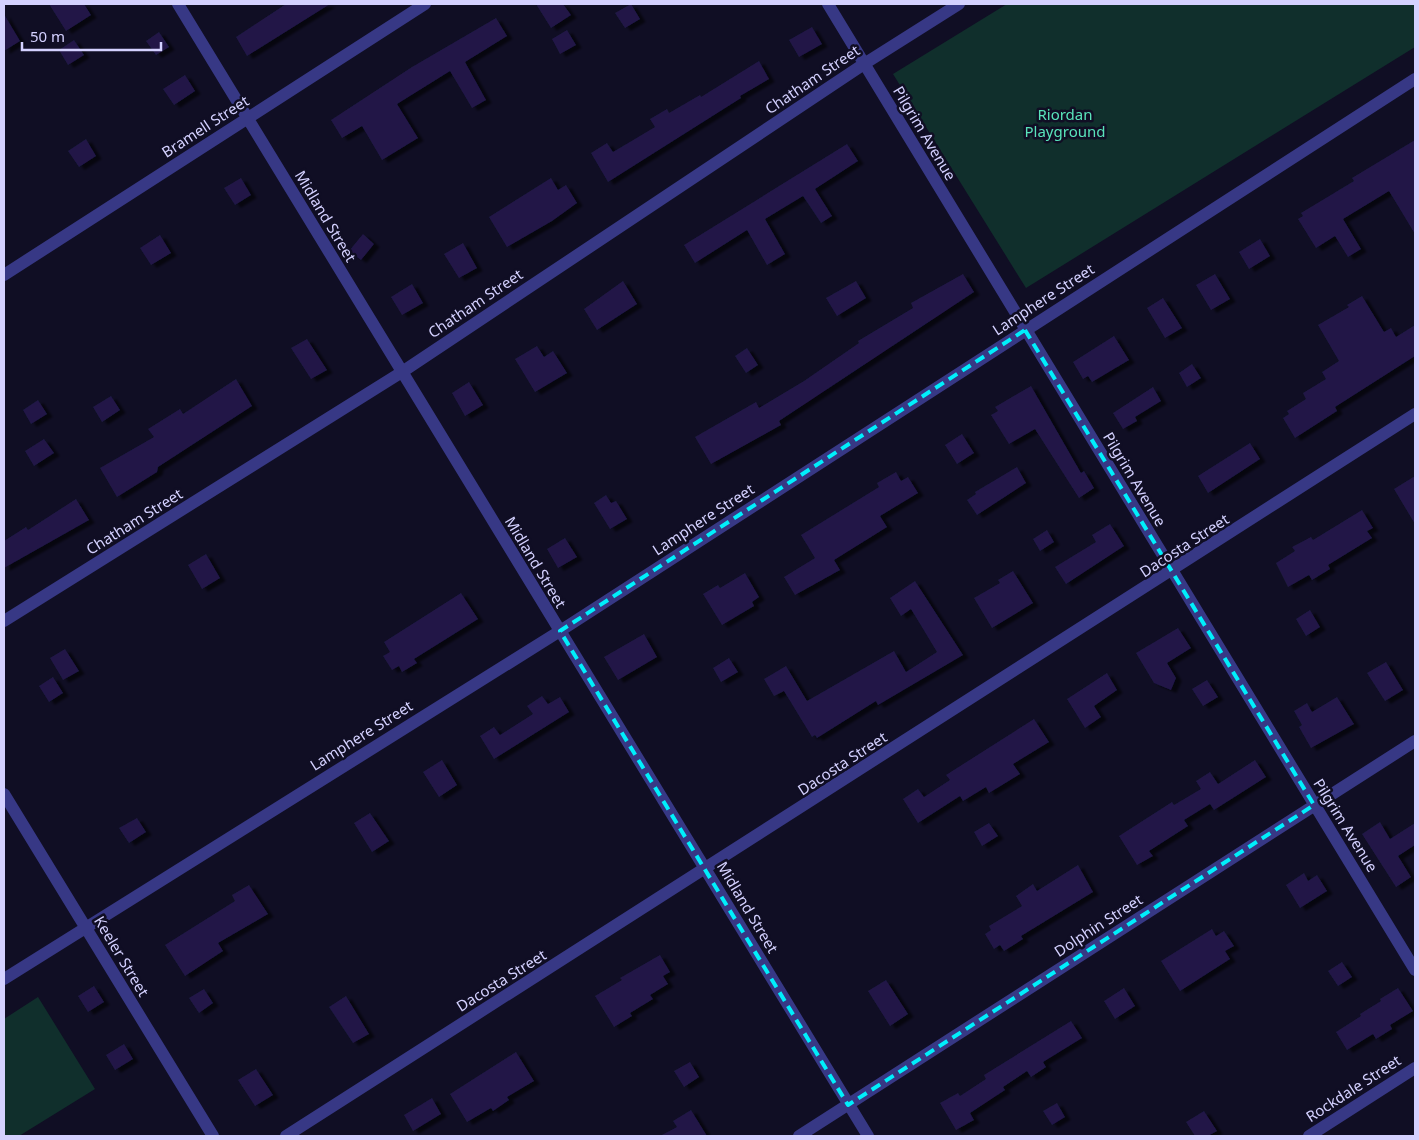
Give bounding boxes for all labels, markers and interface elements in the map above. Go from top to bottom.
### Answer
scale bar [22,20,161,52]
text: 50 m [30,26,65,46]
street label: Chatham Street [761,40,864,118]
street label: Pilgrim Avenue [889,82,961,184]
street label: Bramell Street [158,90,253,162]
park label: Riordan Playground [1025,104,1105,141]
street label: Midland Street [291,167,361,266]
street label: Lamphere Street [988,258,1098,339]
street label: Chatham Street [424,264,527,342]
street label: Pilgrim Avenue [1099,428,1171,530]
street label: Lamphere Street [648,478,758,559]
street label: Chatham Street [82,483,186,559]
street label: Dacosta Street [1136,508,1233,581]
street label: Midland Street [501,513,571,612]
street label: Lamphere Street [306,695,417,775]
street label: Dacosta Street [794,726,891,799]
street label: Pilgrim Avenue [1309,774,1383,876]
street label: Midland Street [713,858,783,957]
street label: Dolphin Street [1050,889,1146,961]
street label: Keeler Street [90,912,154,1000]
street label: Dacosta Street [452,944,550,1016]
street label: Rockdale Street [1302,1050,1405,1126]

